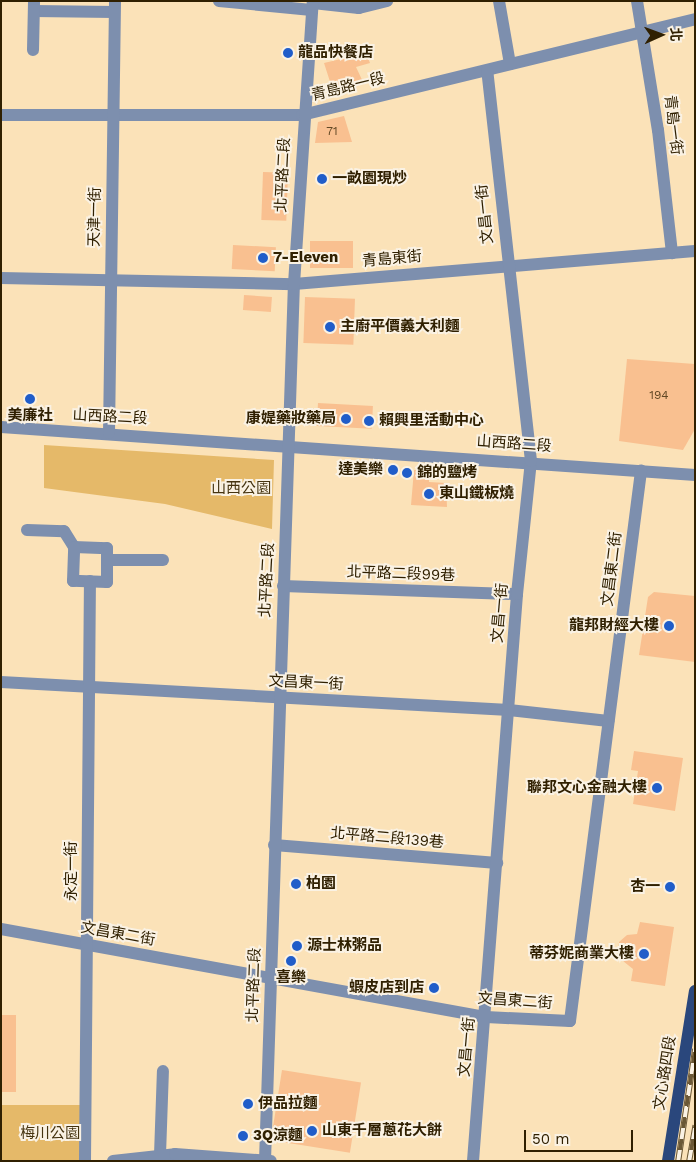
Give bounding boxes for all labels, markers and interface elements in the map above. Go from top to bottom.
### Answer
north arrow [636,10,686,60]
text: 北 [668,27,684,42]
place label: 龍品快餐店 [298,44,373,62]
marker: 龍品快餐店 [282,47,294,59]
street label: 青島路一段 [309,69,387,105]
street label: 青島一街 [660,94,686,156]
house number: 71 [326,125,338,139]
street label: 北平路二段 [272,137,294,213]
place label: 一畝園現炒 [332,170,407,188]
marker: 一畝園現炒 [316,173,328,185]
street label: 文昌一街 [473,183,497,245]
street label: 天津一街 [85,187,105,247]
street label: 青島東街 [361,247,423,271]
place label: 7-Eleven [273,249,338,267]
marker: 7-Eleven [257,252,269,264]
place label: 主廚平價義大利麵 [340,318,460,336]
marker: 主廚平價義大利麵 [324,321,336,333]
house number: 194 [649,389,669,403]
marker: 美廉社 [24,393,36,405]
street label: 山西路二段 [72,406,148,428]
place label: 美廉社 [8,407,52,425]
place label: 康媞藥妝藥局 [246,410,336,428]
place label: 賴興里活動中心 [379,412,484,430]
marker: 康媞藥妝藥局 [340,413,352,425]
marker: 賴興里活動中心 [363,415,375,427]
street label: 山西路二段 [476,432,552,456]
place label: 達美樂 [338,461,383,479]
marker: 達美樂 [387,464,399,476]
place label: 錦的鹽烤 [417,464,477,482]
marker: 錦的鹽烤 [401,467,413,479]
park label: 山西公園 [211,480,271,498]
place label: 東山鐵板燒 [439,485,514,503]
marker: 東山鐵板燒 [423,488,435,500]
street label: 文昌東二街 [598,531,626,607]
street label: 北平路二段 [256,542,278,618]
street label: 北平路二段99巷 [346,563,456,585]
street label: 文昌一街 [488,582,512,644]
place label: 龍邦財經大樓 [569,617,659,635]
marker: 龍邦財經大樓 [663,620,675,632]
street label: 文昌東一街 [268,672,344,694]
place label: 聯邦文心金融大樓 [527,779,647,797]
marker: 聯邦文心金融大樓 [651,782,663,794]
street label: 北平路二段139巷 [330,824,444,852]
street label: 永定一街 [63,841,81,901]
place label: 柏園 [306,875,336,893]
marker: 柏園 [290,878,302,890]
place label: 杏一 [630,878,660,896]
marker: 杏一 [664,881,676,893]
street label: 文昌東二街 [80,919,156,949]
place label: 源士林粥品 [307,937,382,955]
marker: 源士林粥品 [291,940,303,952]
place label: 蒂芬妮商業大樓 [529,945,634,963]
street label: 北平路二段 [244,947,264,1023]
marker: 蒂芬妮商業大樓 [638,948,650,960]
marker: 喜樂 [285,955,297,967]
place label: 喜樂 [276,969,306,987]
place label: 蝦皮店到店 [349,979,424,997]
marker: 蝦皮店到店 [428,982,440,994]
street label: 文昌東二街 [477,989,553,1013]
street label: 文昌一街 [455,1016,479,1078]
street label: 文心路四段 [650,1035,680,1111]
place label: 伊品拉麵 [258,1095,318,1113]
marker: 伊品拉麵 [242,1098,254,1110]
scale bar [526,1120,635,1152]
place label: 山東千層蔥花大餅 [322,1122,442,1140]
park label: 梅川公園 [20,1125,80,1143]
marker: 山東千層蔥花大餅 [306,1125,318,1137]
place label: 3Q涼麵 [253,1127,303,1145]
marker: 3Q涼麵 [237,1130,249,1142]
text: 50 m [532,1130,569,1148]

